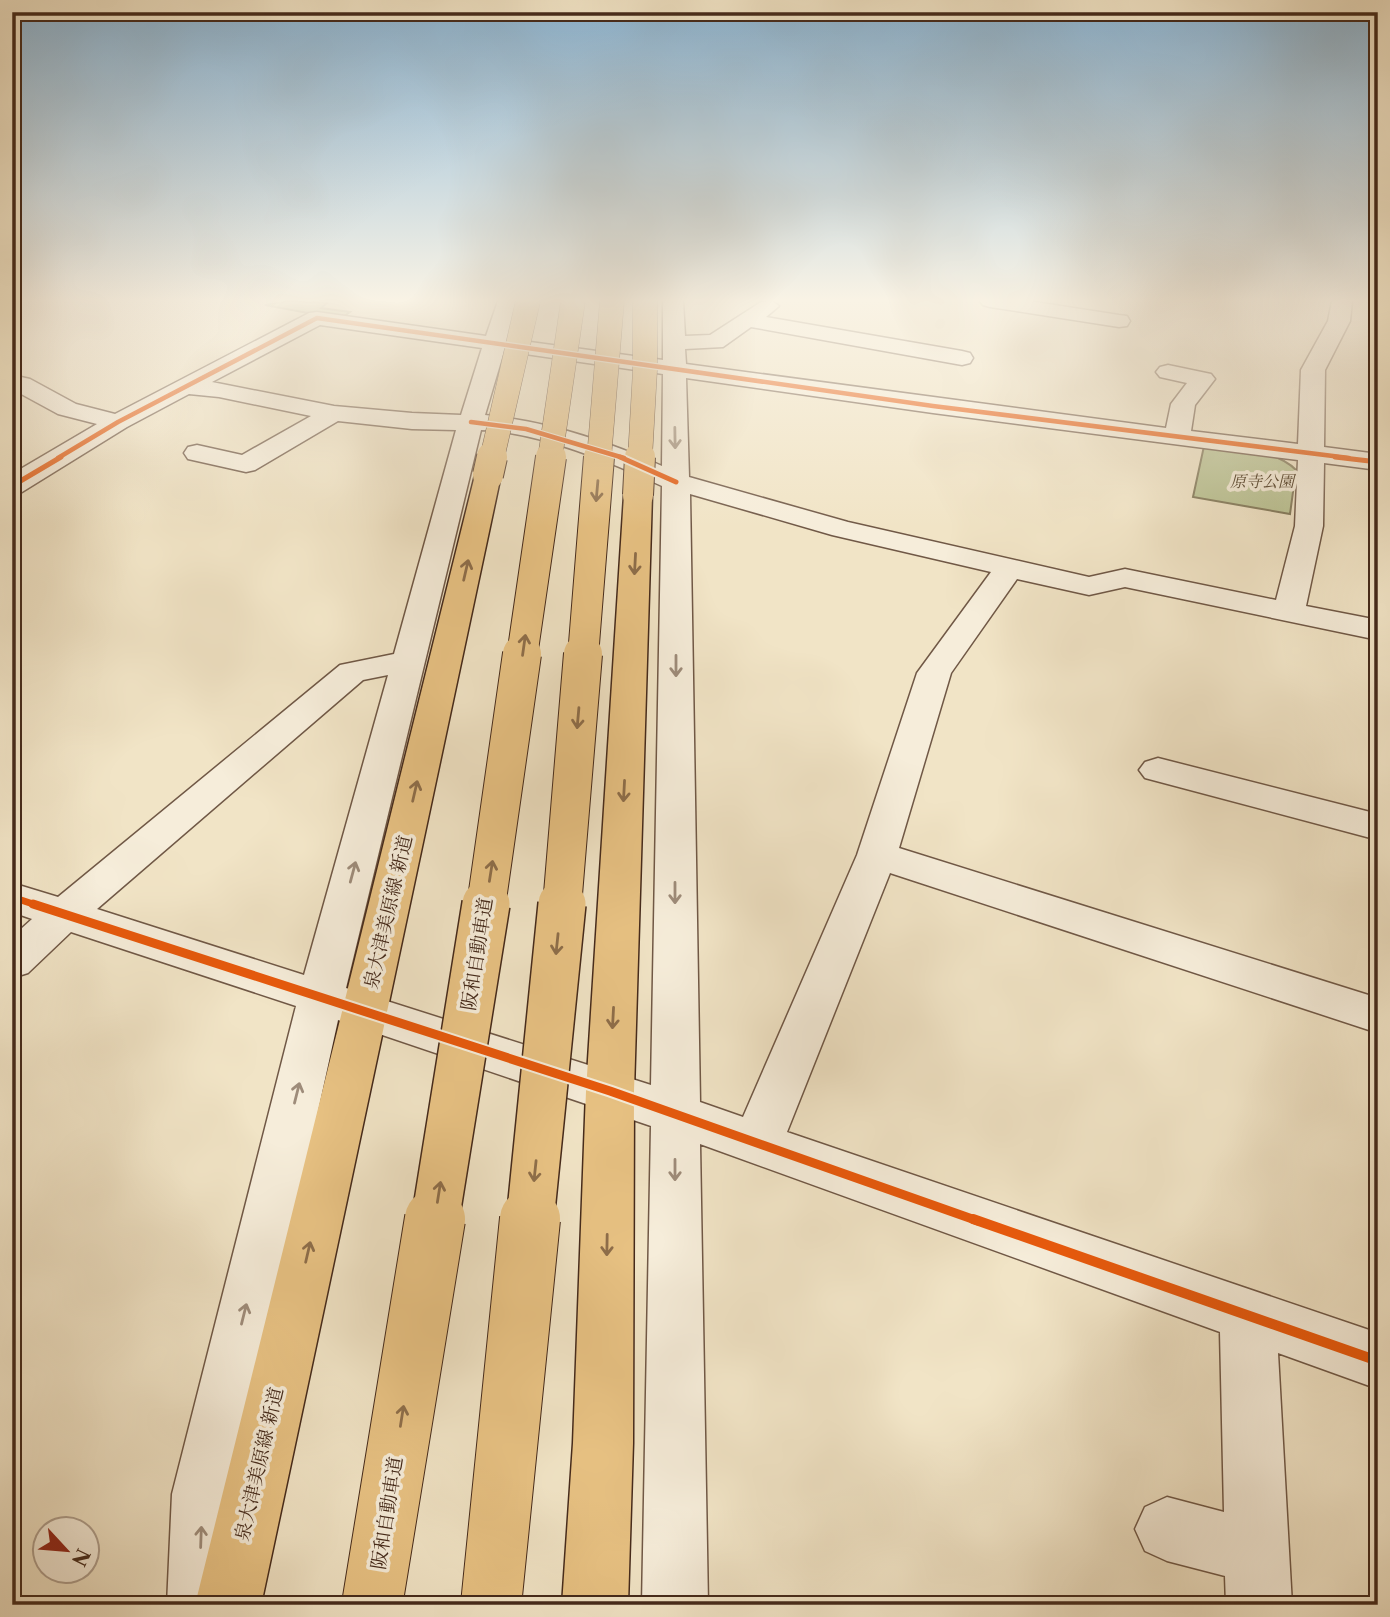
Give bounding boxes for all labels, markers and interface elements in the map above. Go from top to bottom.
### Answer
one-way arrow [669,427,682,450]
park label: 原寺公園 [1230,471,1297,491]
one-way arrow [590,479,603,502]
one-way arrow [629,552,642,575]
one-way arrow [460,559,473,582]
one-way arrow [517,635,530,657]
one-way arrow [669,654,683,677]
one-way arrow [571,706,584,728]
one-way arrow [618,779,631,802]
one-way arrow [409,780,423,803]
street label: 泉大津美原線 新道 [359,833,417,991]
one-way arrow [485,860,498,882]
one-way arrow [347,861,360,884]
one-way arrow [668,882,682,905]
street label: 阪和自動車道 [457,896,497,1012]
one-way arrow [551,932,564,955]
one-way arrow [607,1006,620,1029]
one-way arrow [291,1082,304,1104]
one-way arrow [668,1158,682,1181]
one-way arrow [528,1159,541,1181]
one-way arrow [433,1181,446,1204]
one-way arrow [600,1234,614,1257]
one-way arrow [302,1241,315,1263]
one-way arrow [238,1303,251,1326]
street label: 泉大津美原線 新道 [230,1385,288,1543]
one-way arrow [396,1406,409,1428]
street label: 阪和自動車道 [367,1455,407,1571]
north arrow [32,1516,102,1586]
one-way arrow [195,1525,208,1548]
text: N [67,1545,95,1570]

